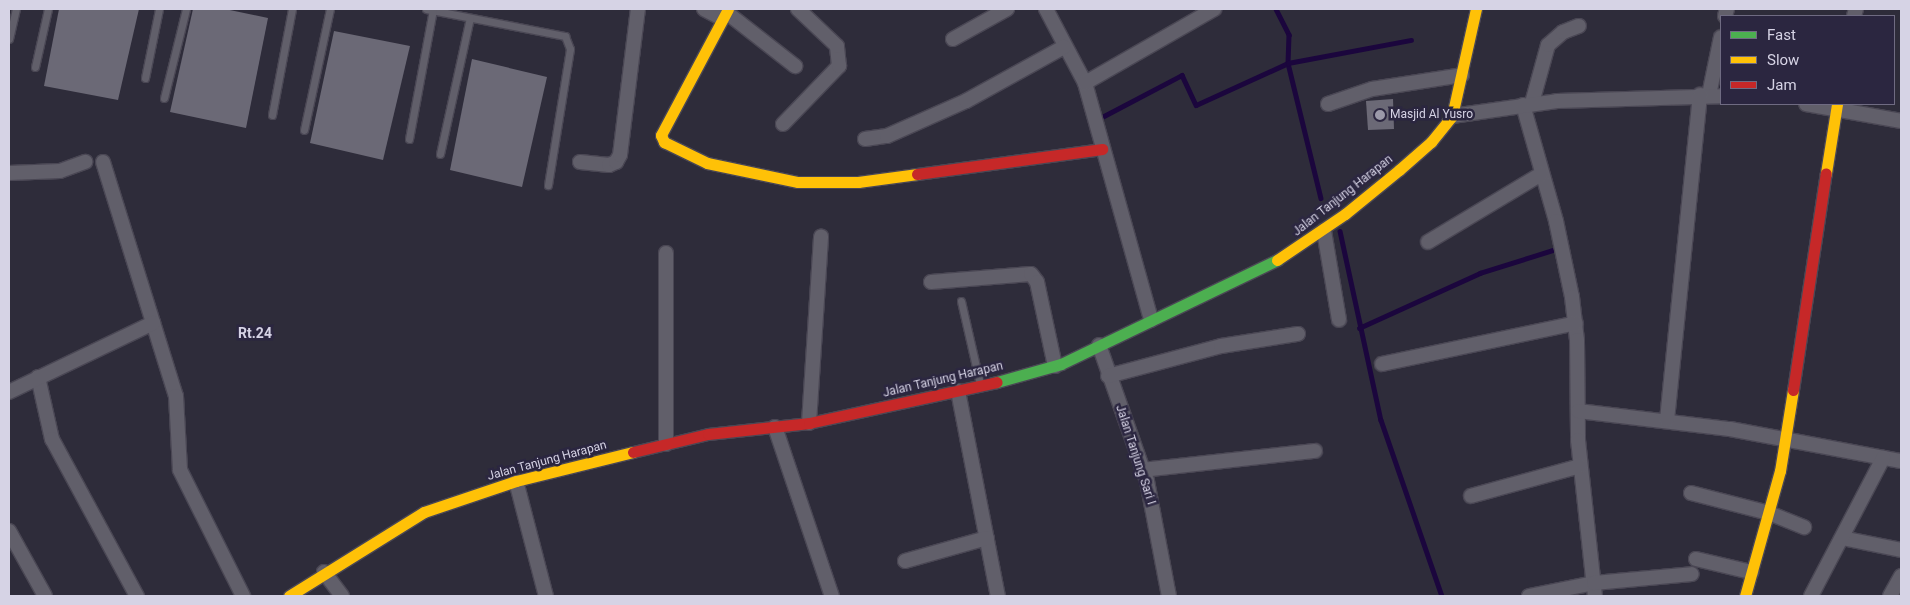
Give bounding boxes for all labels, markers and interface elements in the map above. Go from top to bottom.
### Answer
legend [1720,15,1895,105]
text: Fast [1767,26,1796,44]
text: Slow [1767,51,1799,69]
text: Jam [1767,76,1797,94]
place label: Masjid Al Yusro [1390,108,1473,122]
marker: Masjid Al Yusro [1374,109,1386,121]
street label: Jalan Tanjung Harapan [1290,152,1396,240]
district label: Rt.24 [238,325,272,341]
street label: Jalan Tanjung Harapan [881,359,1005,401]
street label: Jalan Tanjung Sari I [1112,403,1158,507]
street label: Jalan Tanjung Harapan [486,438,608,484]

